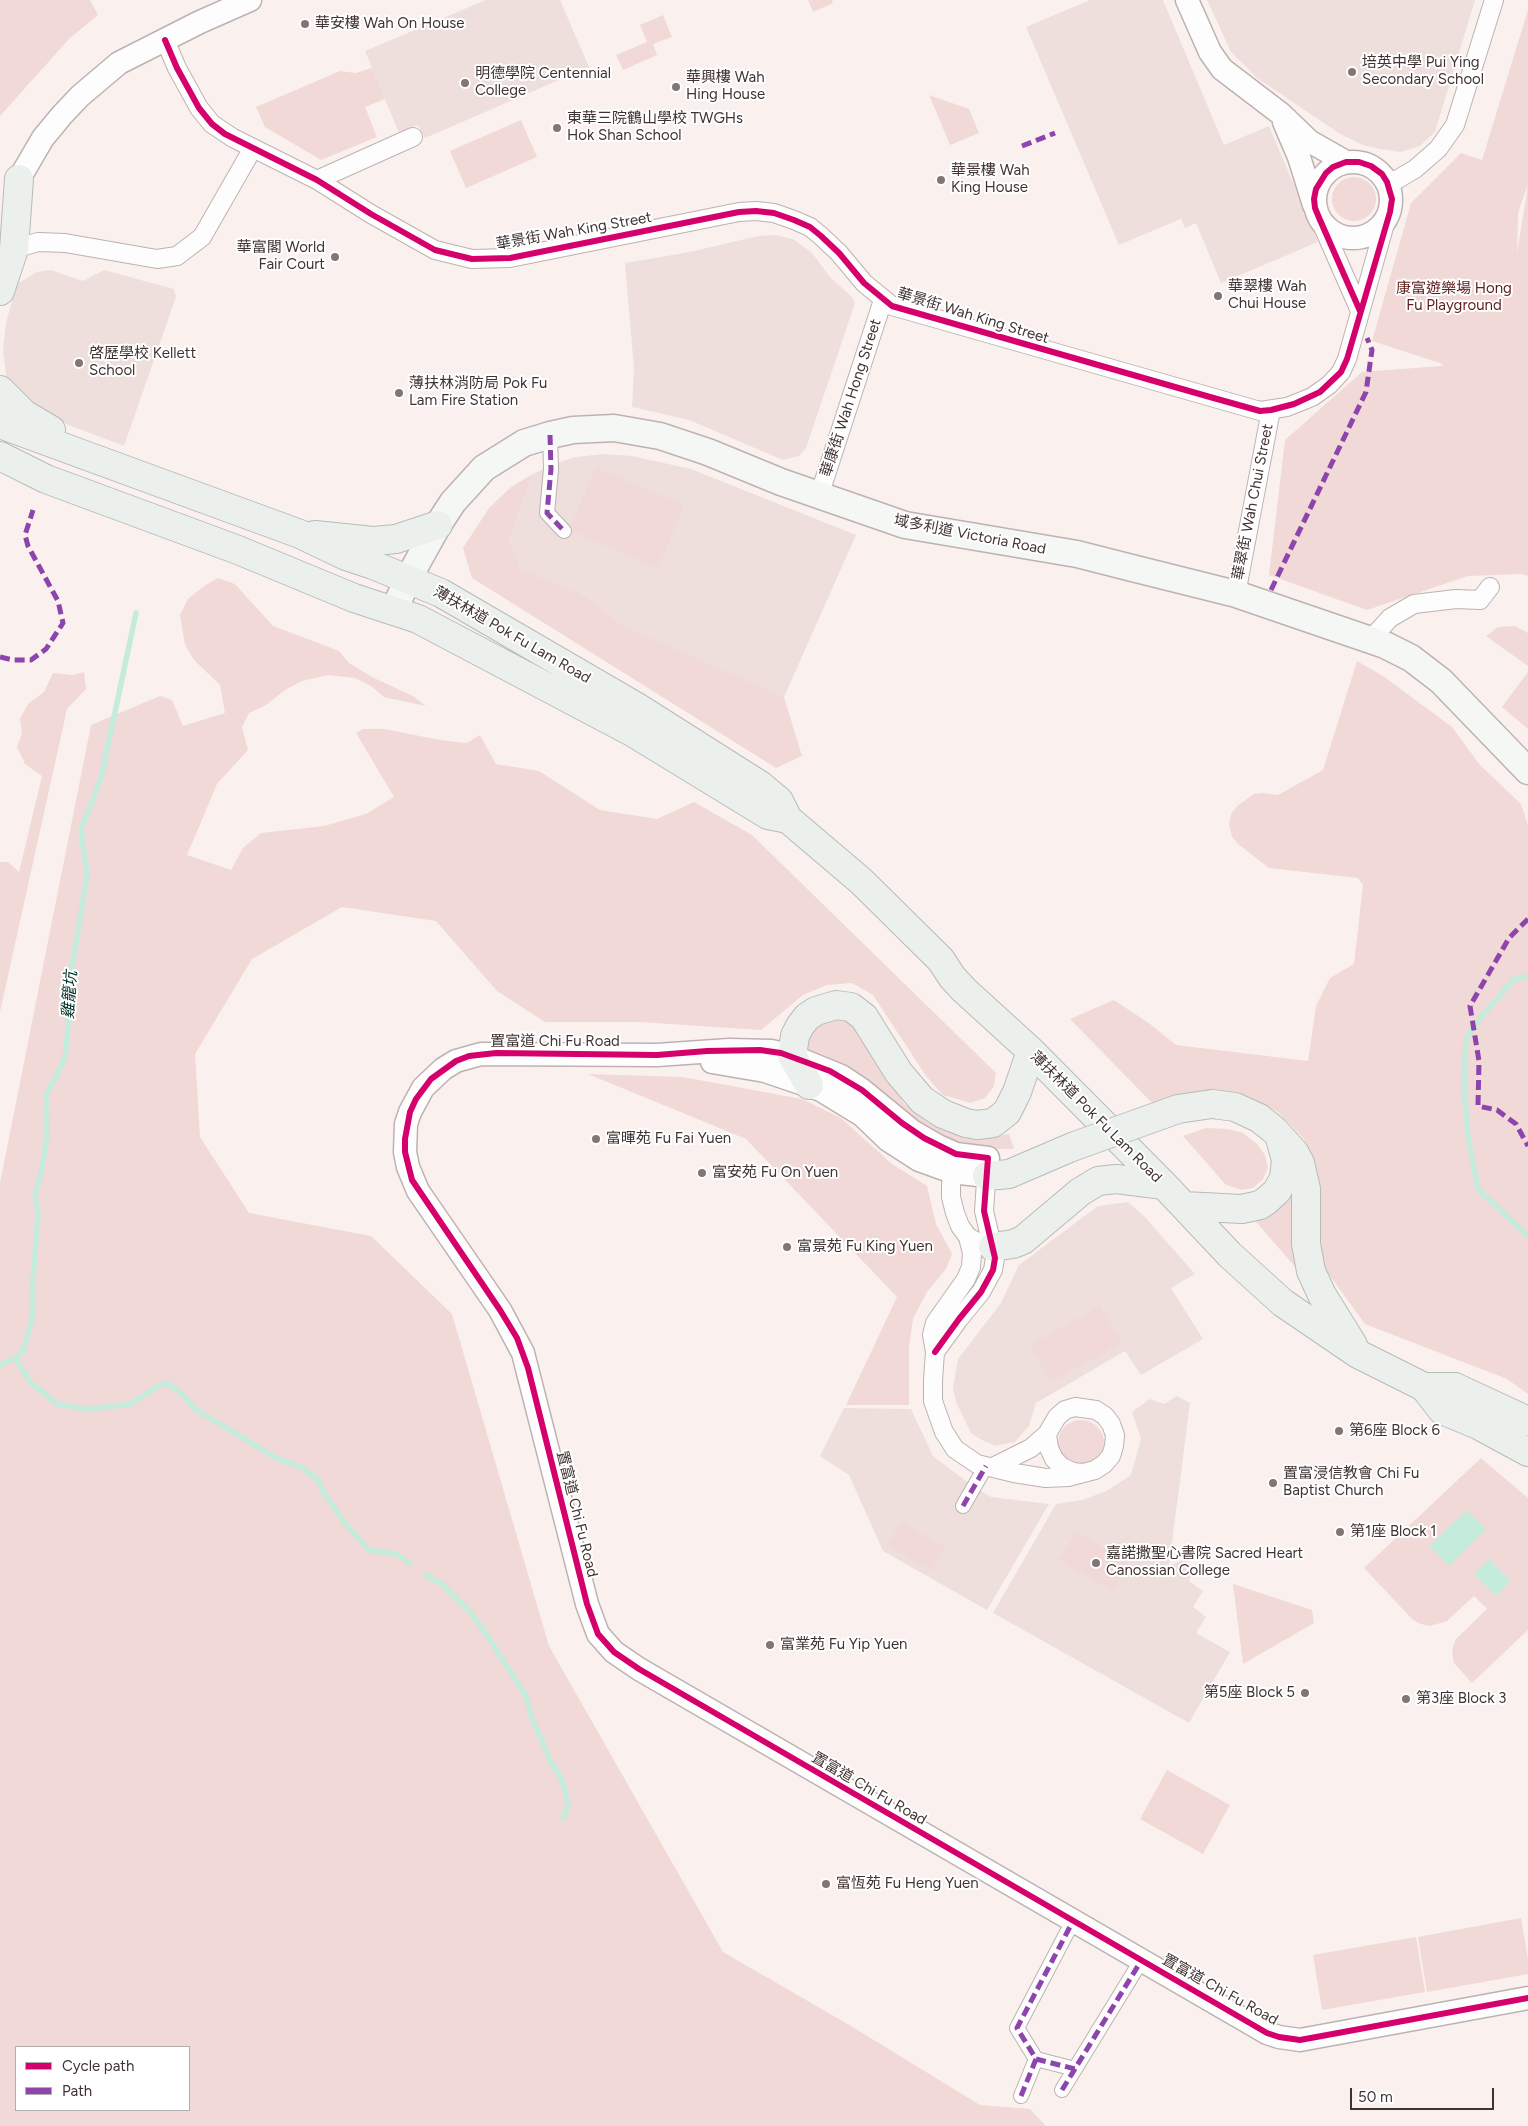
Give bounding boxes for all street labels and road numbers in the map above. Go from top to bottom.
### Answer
street label: 華景街 Wah King Street [495,208,653,254]
street label: 華景街 Wah King Street [895,284,1051,348]
street label: 華康街 Wah Hong Street [817,317,885,479]
street label: 華翠街 Wah Chui Street [1229,422,1277,582]
street label: 域多利道 Victoria Road [892,511,1048,559]
street label: 薄扶林道 Pok Fu Lam Road [430,583,594,687]
street label: 置富道 Chi Fu Road [490,1033,620,1051]
street label: 薄扶林道 Pok Fu Lam Road [1027,1048,1165,1186]
street label: 置富道 Chi Fu Road [553,1449,601,1579]
street label: 置富道 Chi Fu Road [808,1749,930,1829]
street label: 置富道 Chi Fu Road [1159,1951,1281,2029]

